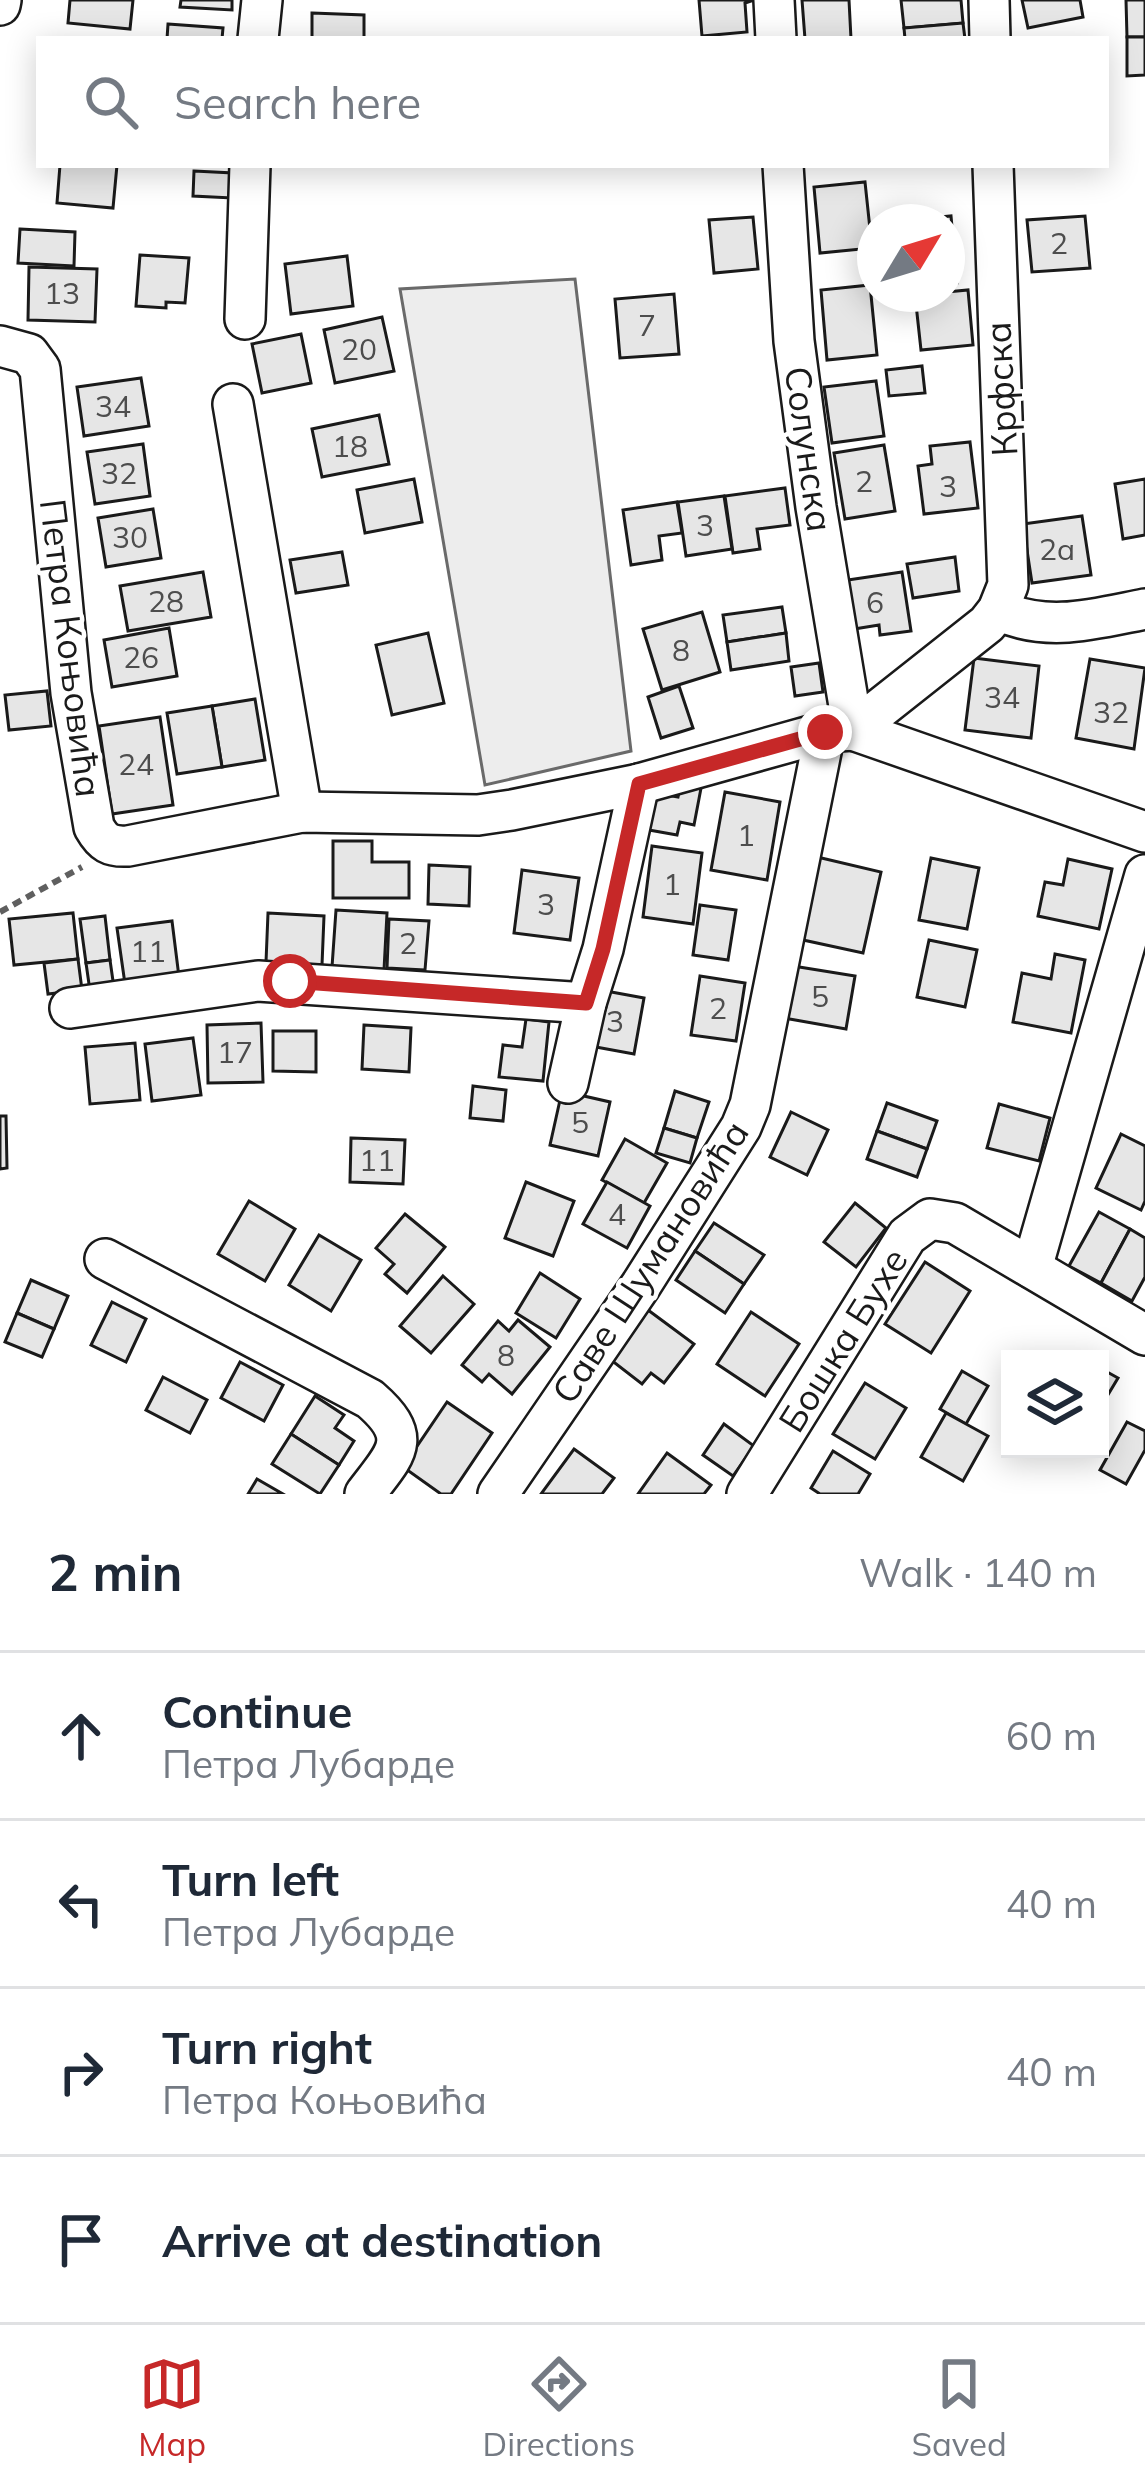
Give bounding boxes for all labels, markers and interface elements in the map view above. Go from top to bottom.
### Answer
search box [36,36,1109,168]
icon: search [78,69,144,135]
text: Search here [174,74,421,130]
north arrow [857,204,965,312]
house number: 2 [1050,224,1068,262]
house number: 13 [44,274,80,312]
house number: 7 [638,306,656,344]
street label: Крфска [975,321,1026,457]
house number: 20 [341,330,377,368]
street label: Солунска [776,363,843,534]
house number: 34 [95,387,131,425]
house number: 18 [332,427,368,465]
house number: 32 [101,454,137,492]
house number: 2 [855,462,873,500]
house number: 3 [939,467,957,505]
street label: Петра Коњовића [31,496,112,800]
house number: 3 [696,506,714,544]
house number: 30 [112,518,148,556]
house number: 2a [1039,530,1075,568]
house number: 28 [148,582,184,620]
house number: 6 [866,583,884,621]
house number: 8 [672,631,690,669]
house number: 26 [123,638,159,676]
house number: 34 [984,678,1020,716]
house number: 32 [1093,693,1129,731]
route end [798,705,852,759]
house number: 24 [118,745,154,783]
house number: 1 [737,816,755,854]
house number: 1 [663,865,681,903]
house number: 3 [537,885,555,923]
house number: 2 [399,924,417,962]
house number: 11 [130,932,166,970]
route start [263,954,317,1008]
house number: 5 [811,977,829,1015]
house number: 2 [709,989,727,1027]
house number: 3 [606,1002,624,1040]
house number: 17 [217,1033,253,1071]
house number: 5 [571,1103,589,1141]
street label: Саве Шумановића [541,1112,758,1411]
house number: 11 [359,1141,395,1179]
house number: 4 [608,1195,626,1233]
street label: Бошка Бухе [768,1240,917,1440]
house number: 8 [497,1336,515,1374]
map controls [1001,1350,1109,1458]
button: layers [1001,1350,1109,1458]
text: 2 min [48,1540,183,1604]
text: Walk · 140 m [859,1548,1097,1597]
text: Continue [162,1683,352,1739]
icon: ahead [48,1703,114,1769]
text: 60 m [1006,1711,1097,1760]
text: Петра Лубарде [162,1739,455,1788]
text: Turn left [162,1851,339,1907]
icon: left [48,1871,114,1937]
text: 40 m [1006,1879,1097,1928]
text: Петра Лубарде [162,1907,455,1956]
text: Turn right [162,2019,372,2075]
icon: right [48,2039,114,2105]
text: 40 m [1006,2047,1097,2096]
text: Петра Коњовића [162,2075,487,2124]
icon: arrive [48,2207,114,2273]
text: Arrive at destination [162,2212,602,2268]
tab: Map [138,2351,206,2464]
tab: Directions [483,2351,635,2464]
tab: Saved [912,2351,1007,2464]

